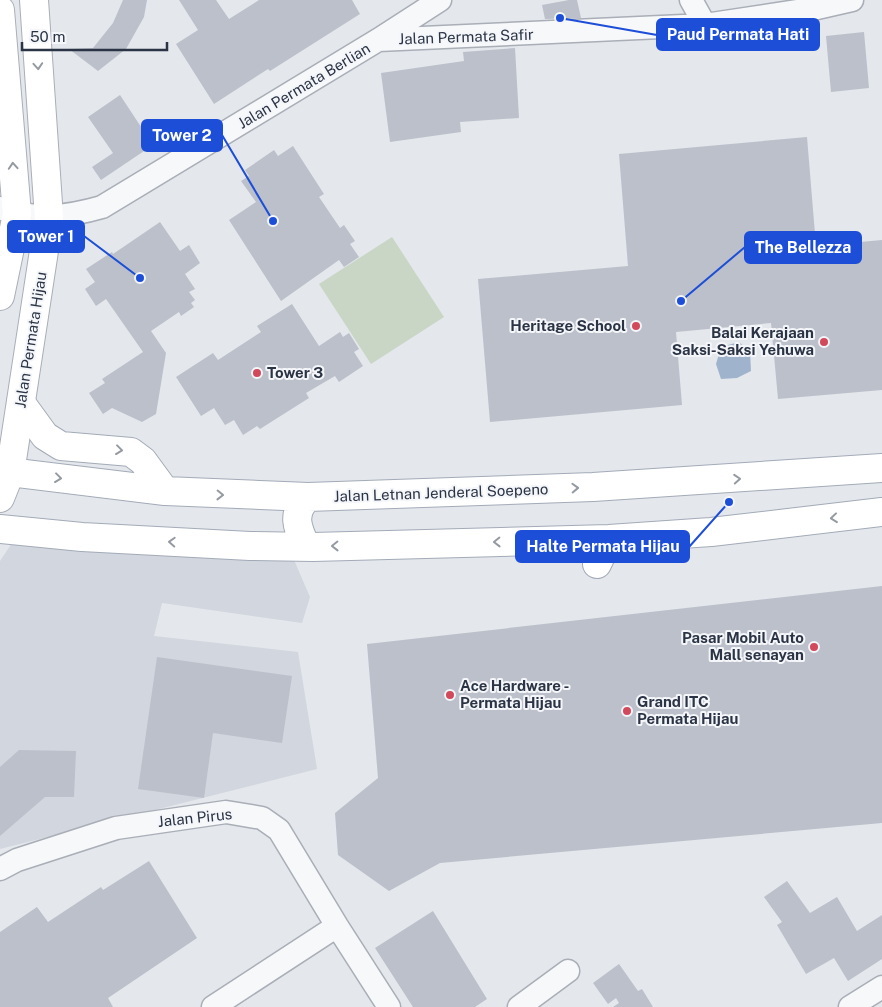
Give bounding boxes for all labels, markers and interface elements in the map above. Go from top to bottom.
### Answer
callout: Paud Permata Hati [657,19,819,50]
scale bar [22,20,168,52]
text: Paud Permata Hati [667,25,809,44]
street label: Jalan Permata Safir [398,26,534,47]
text: 50 m [30,28,65,45]
street label: Jalan Permata Berlian [235,39,373,132]
one-way arrow [33,62,44,70]
callout: Tower 2 [142,120,222,151]
text: Tower 2 [152,126,212,145]
one-way arrow [8,162,19,170]
callout: Tower 1 [8,221,84,252]
text: Tower 1 [18,227,74,246]
callout: The Bellezza [745,232,861,263]
text: The Bellezza [755,238,851,257]
street label: Jalan Permata Hijau [11,271,50,409]
place label: Heritage School [510,317,626,334]
marker: Heritage School [630,320,642,332]
place label: Balai Kerajaan Saksi-Saksi Yehuwa [672,324,814,358]
marker: Balai Kerajaan Saksi-Saksi Yehuwa [818,336,830,348]
place label: Tower 3 [267,364,323,381]
marker: Tower 3 [251,367,263,379]
one-way arrow [116,444,124,455]
one-way arrow [54,473,63,483]
one-way arrow [733,473,741,484]
street label: Jalan Letnan Jenderal Soepeno [333,480,549,505]
one-way arrow [571,483,579,493]
one-way arrow [216,490,224,500]
one-way arrow [829,512,837,523]
callout: Halte Permata Hijau [516,531,689,562]
one-way arrow [168,536,176,547]
one-way arrow [493,537,500,547]
text: Halte Permata Hijau [526,537,680,556]
one-way arrow [330,541,338,551]
place label: Pasar Mobil Auto Mall senayan [682,629,804,663]
marker: Pasar Mobil Auto Mall senayan [808,641,820,653]
place label: Ace Hardware - Permata Hijau [460,677,569,711]
marker: Ace Hardware - Permata Hijau [444,689,456,701]
place label: Grand ITC Permata Hijau [637,693,738,727]
marker: Grand ITC Permata Hijau [621,705,633,717]
street label: Jalan Pirus [157,805,233,830]

